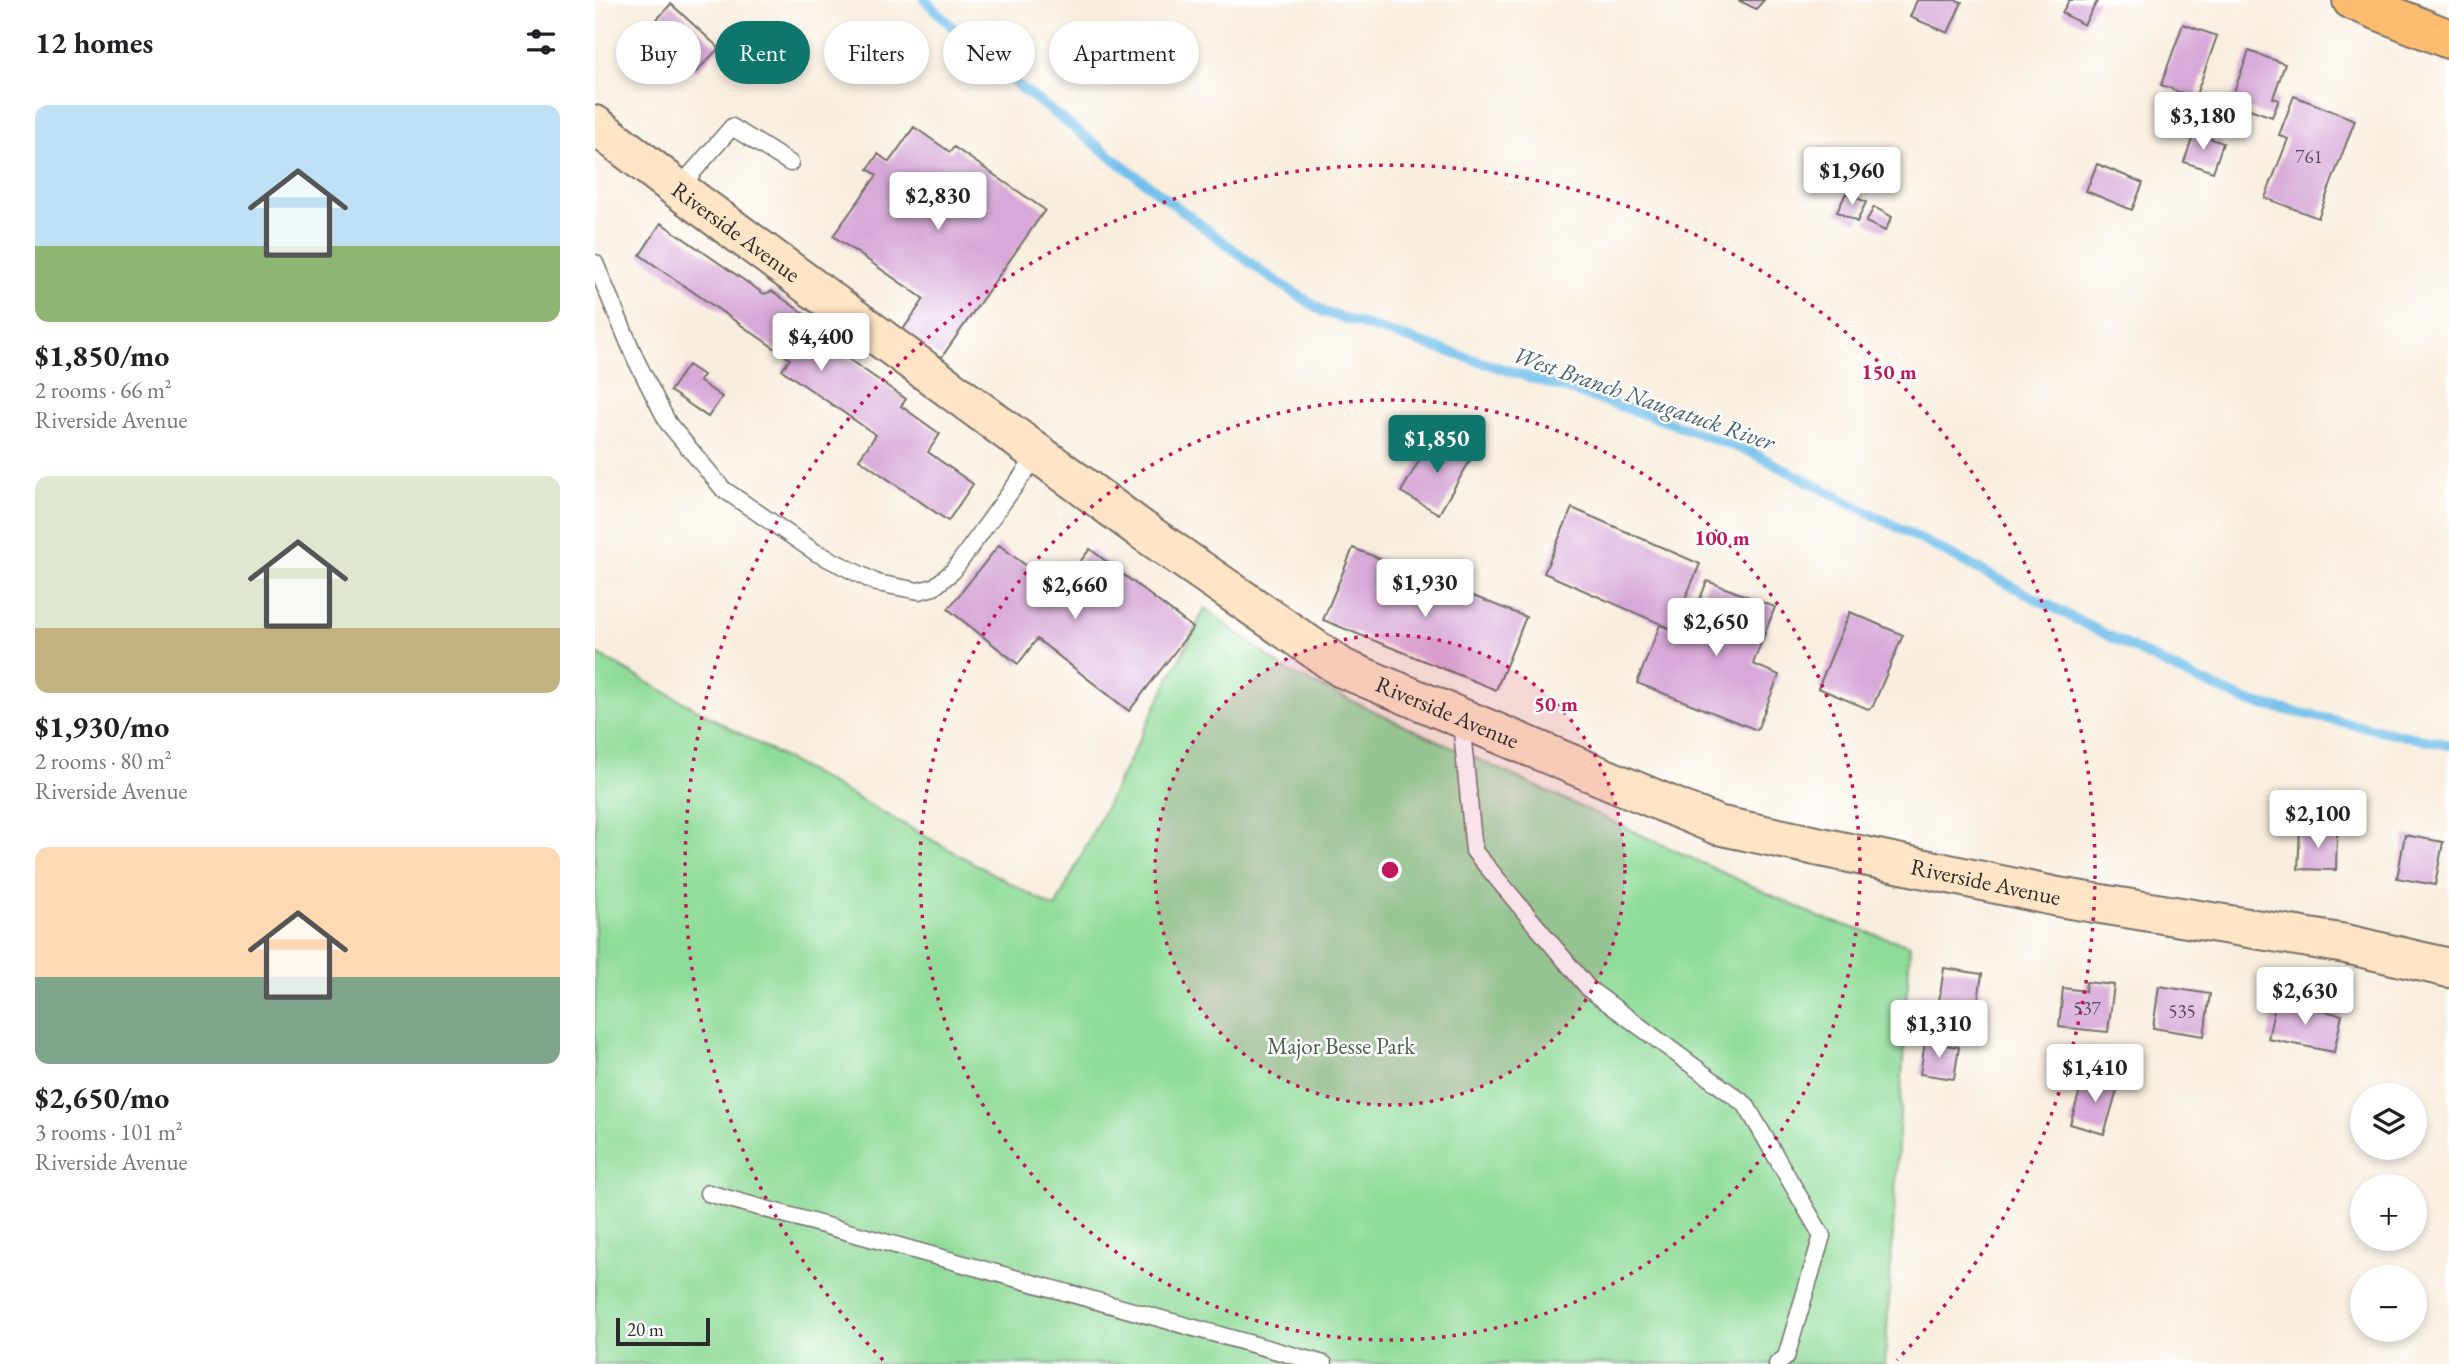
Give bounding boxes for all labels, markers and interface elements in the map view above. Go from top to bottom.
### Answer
chip: Buy [616,21,701,84]
chip: Rent [715,21,810,84]
chip: Filters [824,21,929,84]
chip: New [943,21,1035,84]
chip: Apartment [1049,21,1199,84]
text: 12 homes [35,23,153,62]
icon: filters [522,23,560,61]
pin: $3,180 [2146,92,2260,152]
text: $3,180 [2171,100,2235,130]
house number: 761 [2295,144,2323,169]
pin: $1,960 [1795,148,1909,207]
icon: home [235,150,361,276]
text: $1,960 [1820,155,1884,185]
pin: $2,830 [881,173,995,232]
street label: Riverside Avenue [666,174,807,289]
text: $2,830 [906,180,970,210]
pin: $4,400 [764,314,878,373]
text: $4,400 [789,321,853,351]
text: $1,850/mo [35,336,169,375]
water label: West Branch Naugatuck River [1509,339,1781,458]
text: 150 m [1861,358,1917,385]
text: 2 rooms · 66 m² [35,375,172,405]
text: Riverside Avenue [35,405,187,435]
pin: $1,850 [1380,416,1494,475]
text: $1,850 [1405,423,1469,453]
icon: home [235,521,361,647]
text: 100 m [1694,524,1750,551]
pin: $1,930 [1368,560,1482,619]
pin: $2,660 [1018,562,1132,621]
text: $1,930 [1393,567,1457,597]
text: $2,660 [1043,569,1107,599]
pin: $2,650 [1659,598,1773,658]
text: $2,650 [1684,606,1748,636]
street label: Riverside Avenue [1371,669,1524,755]
text: 50 m [1534,690,1578,717]
text: $1,930/mo [35,707,169,746]
text: 2 rooms · 80 m² [35,746,172,776]
text: Riverside Avenue [35,776,187,806]
pin: $2,100 [2261,790,2375,850]
text: $2,100 [2286,798,2350,828]
street label: Riverside Avenue [1908,851,2064,912]
centre of rings [1378,858,1402,882]
icon: home [235,892,361,1018]
pin: $2,630 [2248,968,2362,1027]
text: $2,630 [2273,975,2337,1005]
house number: 537 [2073,996,2102,1021]
house number: 535 [2168,999,2196,1024]
pin: $1,310 [1882,1000,1996,1060]
text: $1,310 [1907,1008,1971,1038]
park label: Major Besse Park [1267,1031,1416,1061]
pin: $1,410 [2038,1044,2152,1104]
text: $1,410 [2063,1052,2127,1082]
text: $2,650/mo [35,1078,169,1117]
map controls [2350,1083,2427,1342]
button: layers [2350,1083,2427,1160]
text: 3 rooms · 101 m² [35,1117,183,1147]
text: Riverside Avenue [35,1147,187,1177]
button: + [2350,1174,2427,1251]
button: − [2350,1265,2427,1342]
scale bar [616,1315,711,1347]
text: 20 m [627,1317,664,1342]

